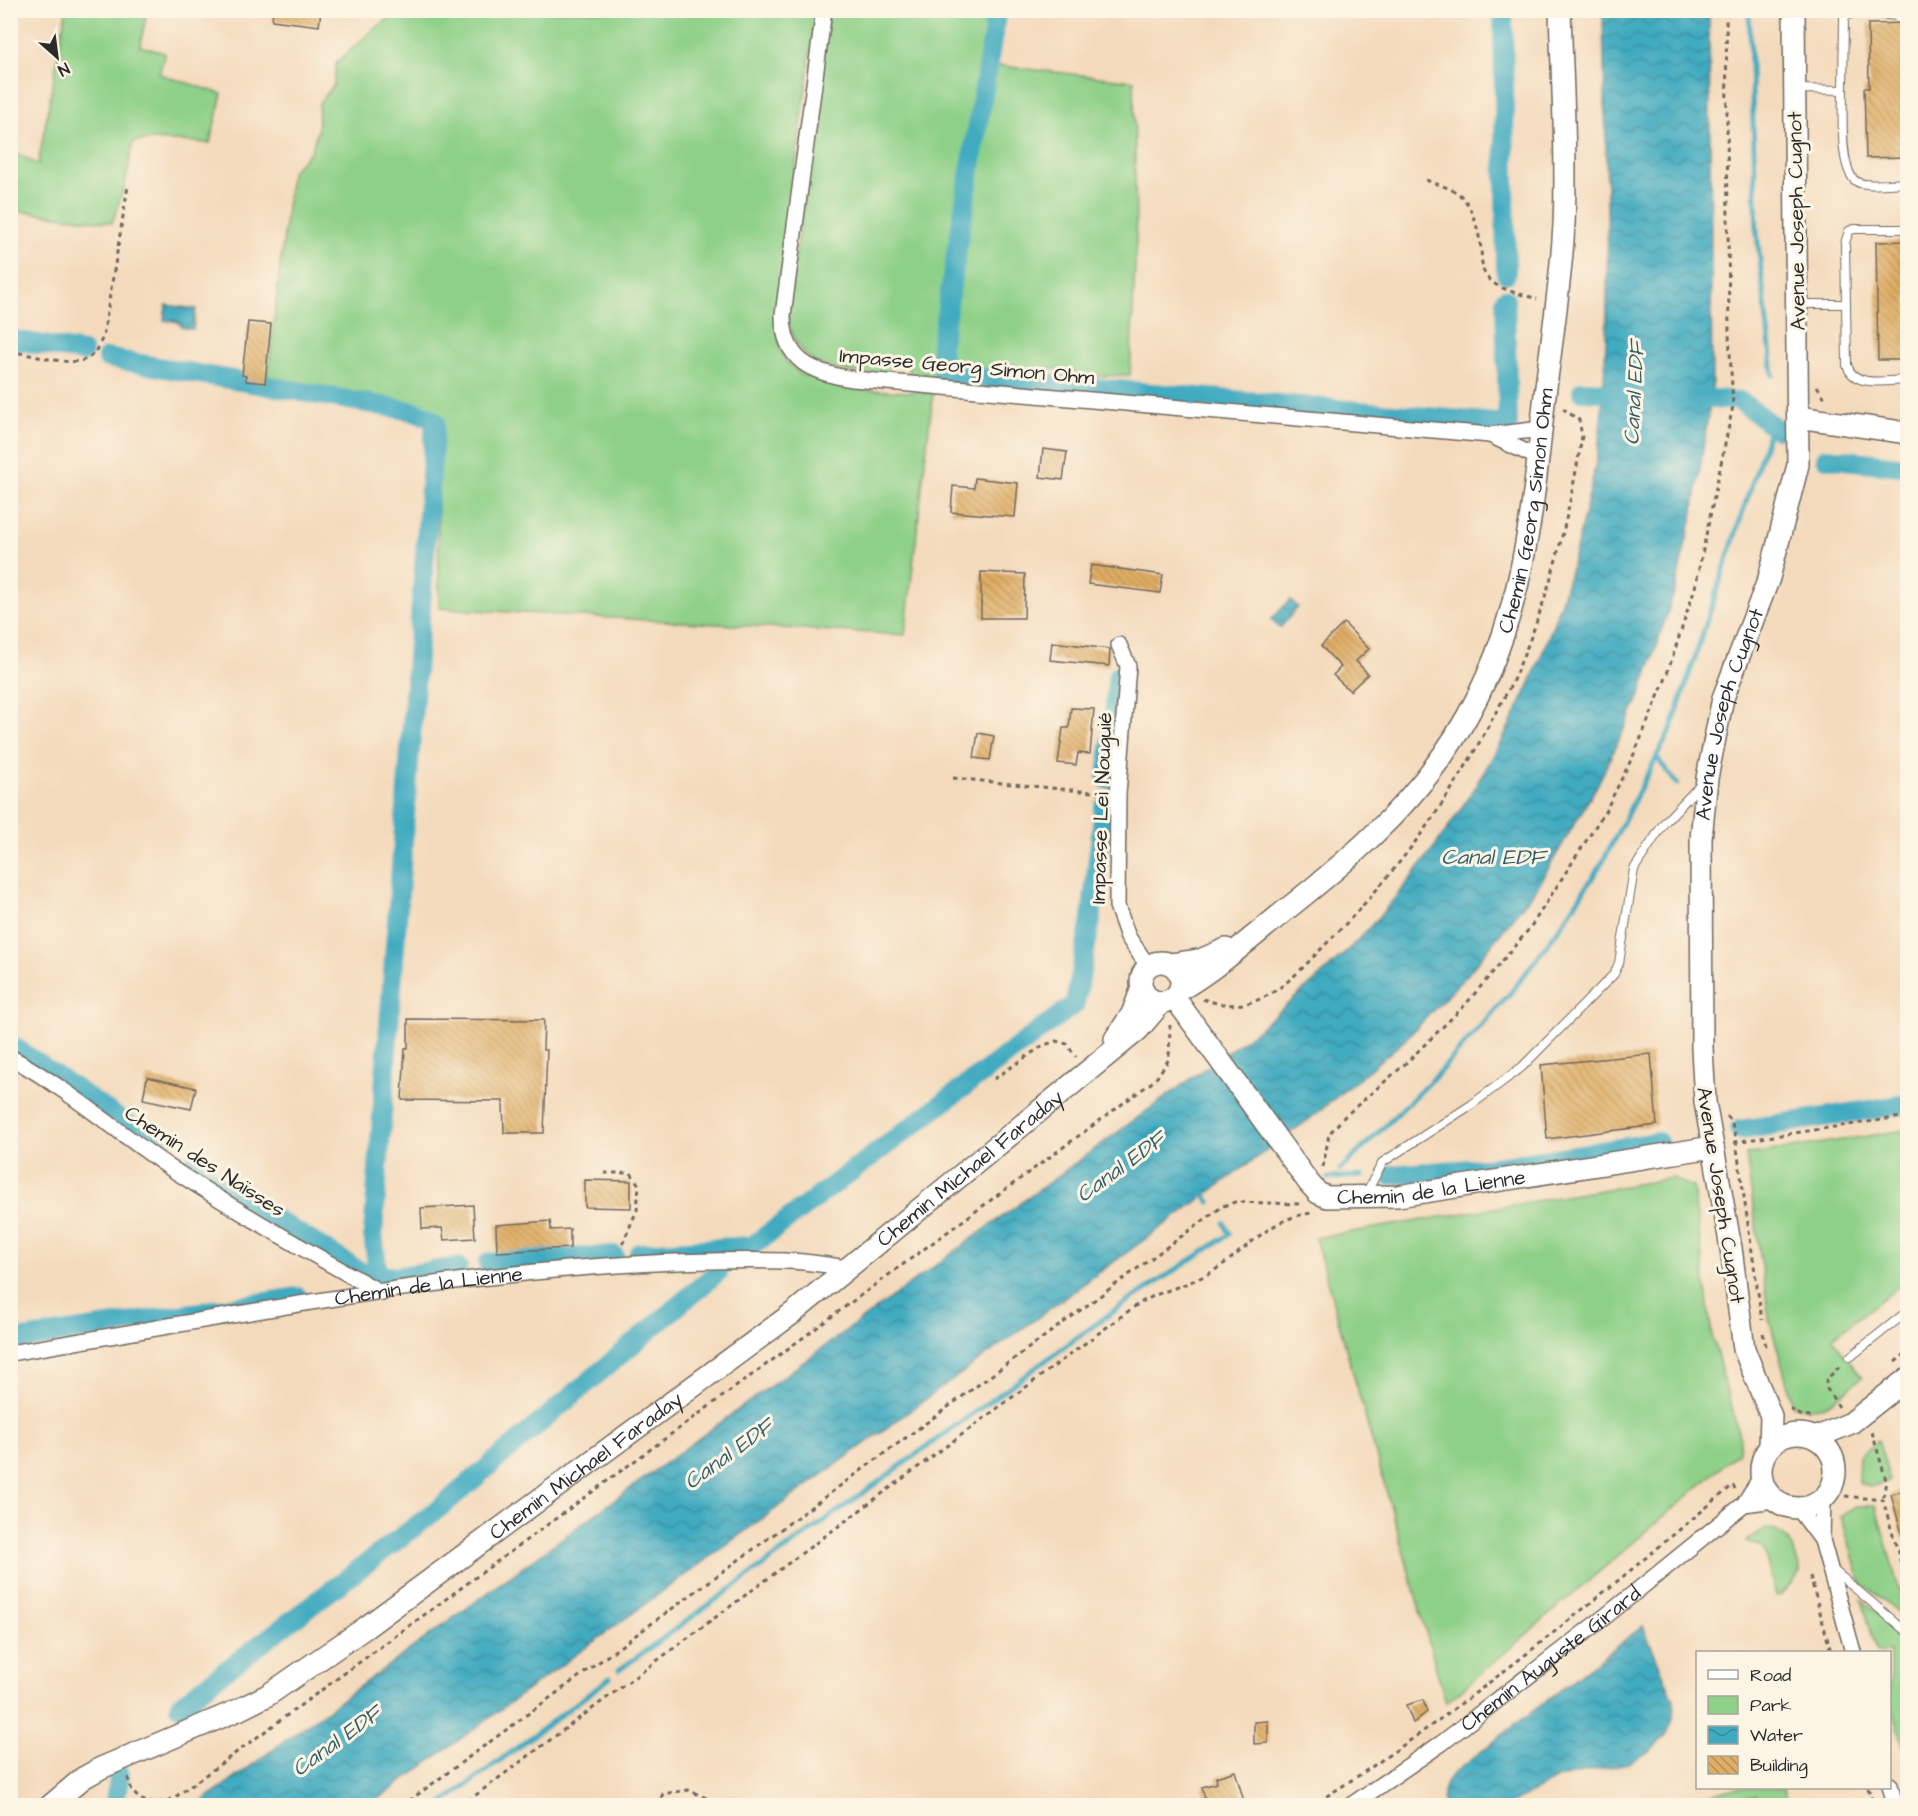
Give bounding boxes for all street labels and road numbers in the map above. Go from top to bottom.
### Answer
street label: Avenue Joseph Cugnot [1780,111,1815,331]
street label: Impasse Georg Simon Ohm [838,341,1096,394]
street label: Chemin Georg Simon Ohm [1491,386,1561,637]
street label: Avenue Joseph Cugnot [1689,604,1771,822]
street label: Impasse Lei Nouguié [1084,712,1121,904]
street label: Chemin Michael Faraday [870,1083,1071,1254]
street label: Avenue Joseph Cugnot [1687,1085,1752,1306]
street label: Chemin des Naïsses [119,1099,291,1224]
street label: Chemin de la Lienne [1337,1162,1527,1212]
street label: Chemin de la Lienne [332,1259,524,1313]
street label: Chemin Michael Faraday [483,1385,690,1547]
street label: Chemin Auguste Girard [1454,1579,1647,1739]

